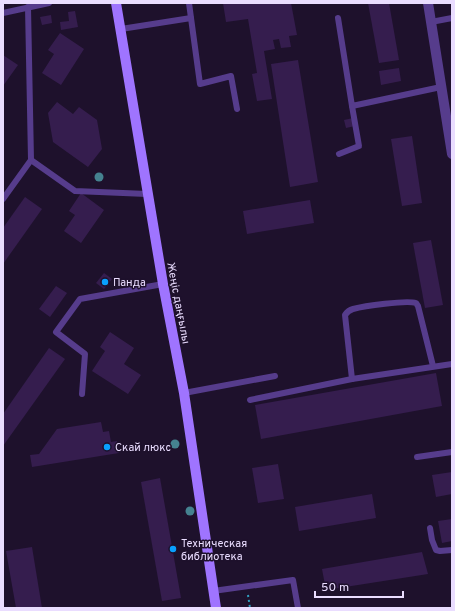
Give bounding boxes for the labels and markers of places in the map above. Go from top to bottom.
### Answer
place label: Панда [113,276,146,290]
marker: Панда [100,277,110,287]
place label: Скай люкс [115,441,171,455]
marker: Скай люкс [102,442,112,452]
place label: Техническая библиотека [181,537,247,564]
marker: Техническая библиотека [168,544,178,554]

